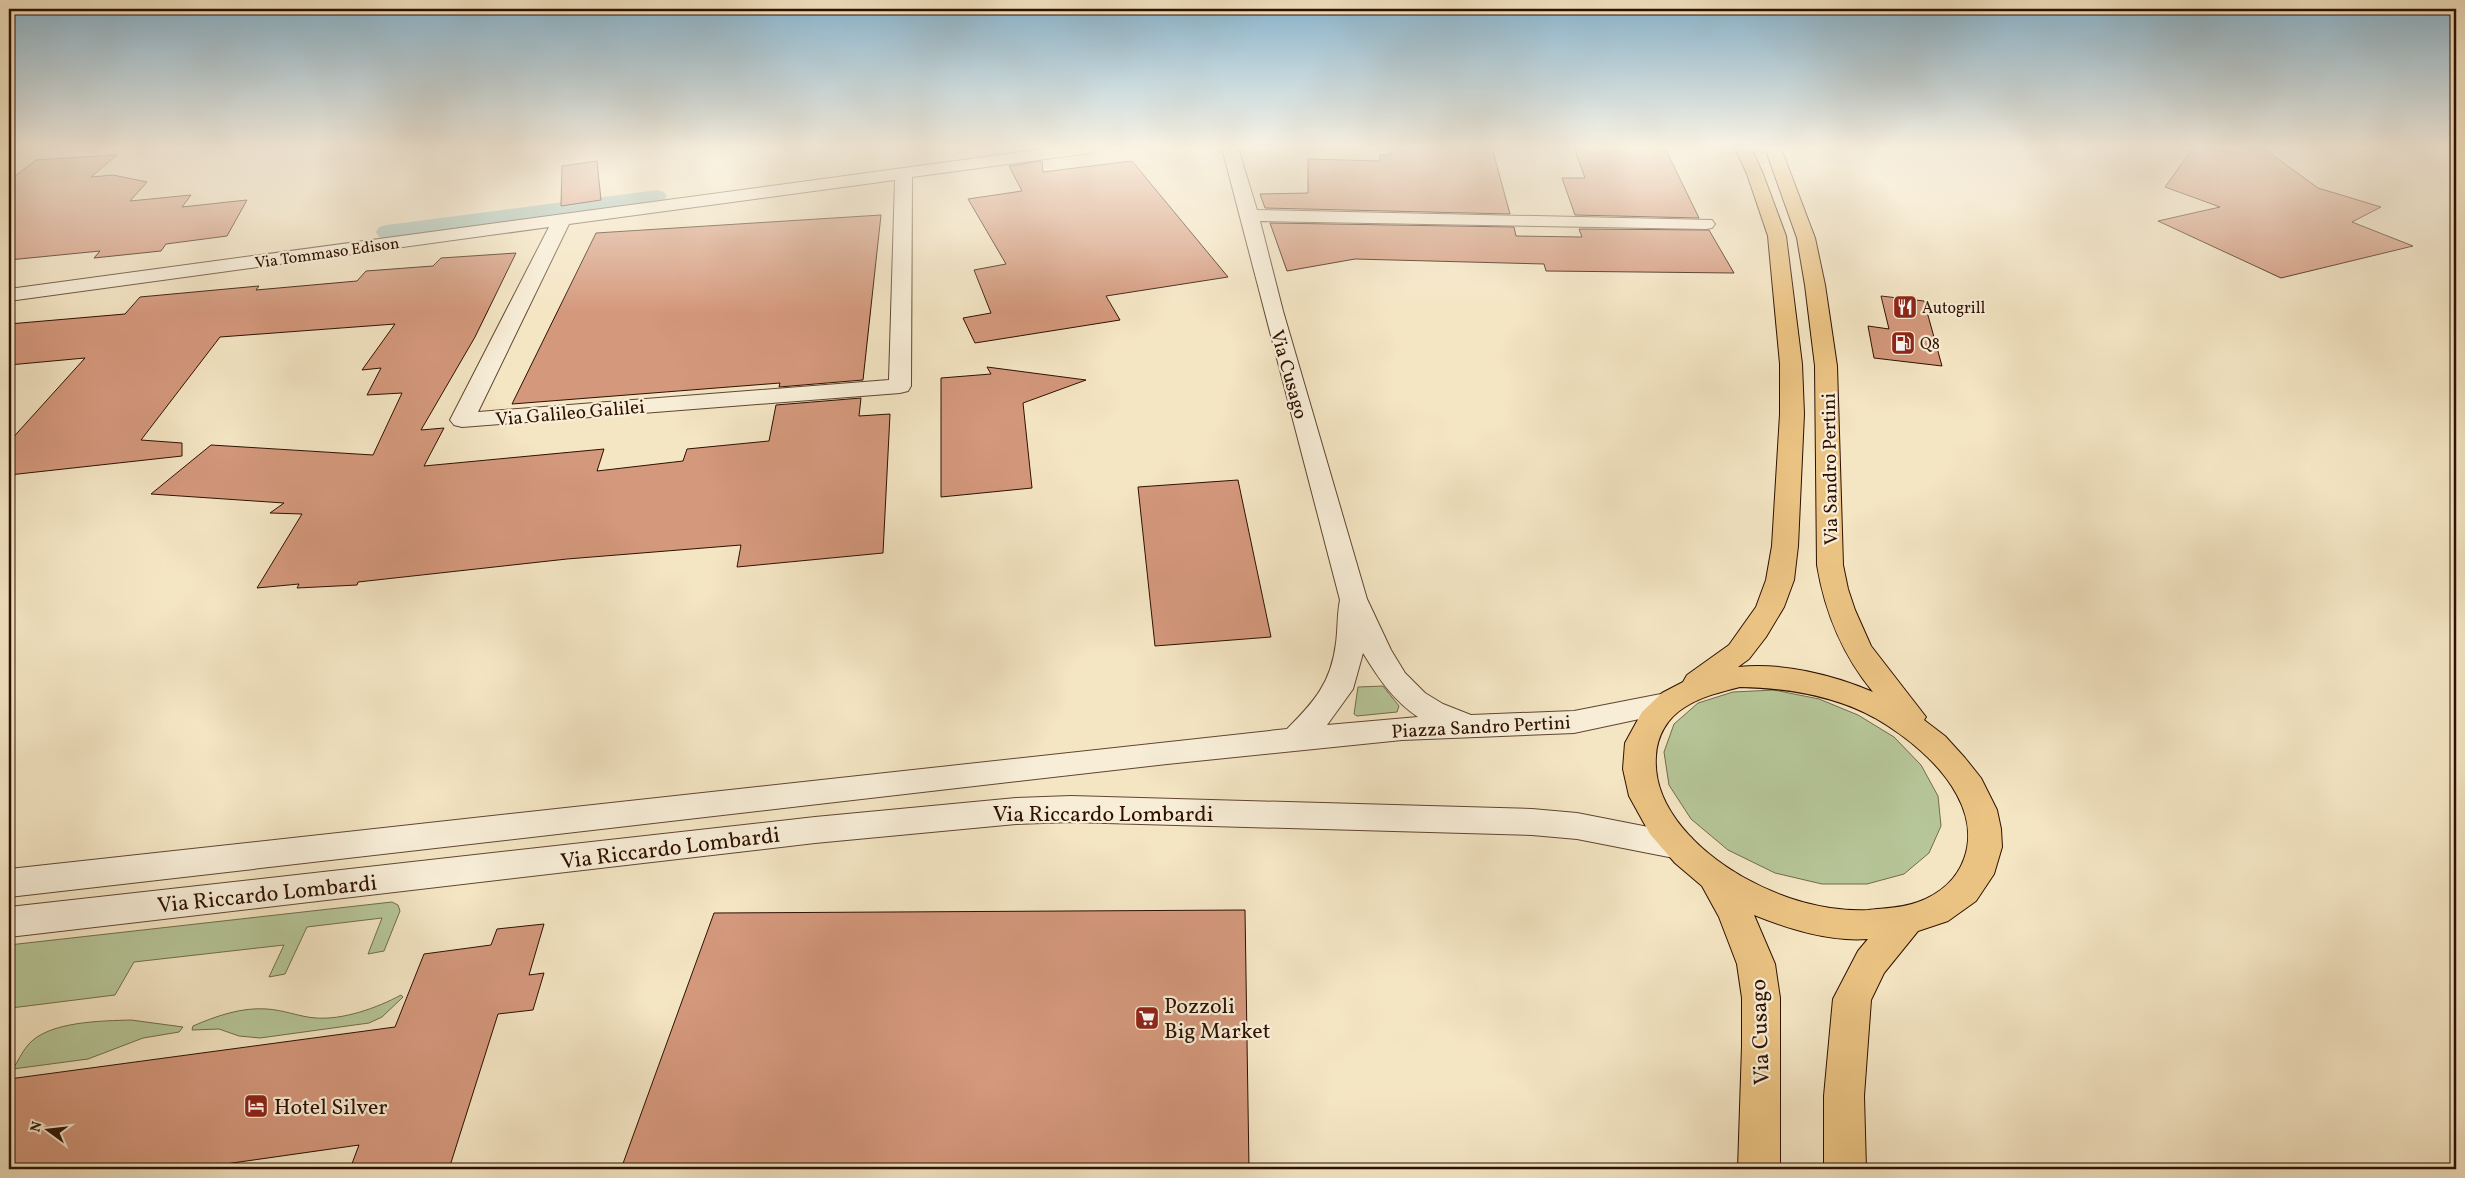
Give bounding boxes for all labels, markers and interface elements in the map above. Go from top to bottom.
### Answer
street label: Via Tommaso Edison [254,233,401,275]
restaurant icon: Autogrill [1892,294,1918,320]
place label: Autogrill [1922,298,1985,320]
street label: Via Cusago [1263,327,1313,422]
fuel station icon: Q8 [1890,330,1916,356]
place label: Q8 [1920,334,1940,356]
street label: Via Sandro Pertini [1817,392,1845,545]
street label: Via Galileo Galilei [495,394,646,433]
street label: Piazza Sandro Pertini [1391,710,1572,746]
street label: Via Riccardo Lombardi [993,800,1213,831]
street label: Via Riccardo Lombardi [559,821,782,878]
street label: Via Riccardo Lombardi [156,869,379,922]
street label: Via Cusago [1744,978,1779,1085]
place label: Pozzoli Big Market [1164,992,1271,1048]
supermarket icon: Pozzoli Big Market [1134,1005,1160,1031]
hotel icon: Hotel Silver [243,1093,269,1119]
place label: Hotel Silver [274,1093,388,1124]
north arrow [22,1106,72,1156]
text: N [26,1120,47,1134]

